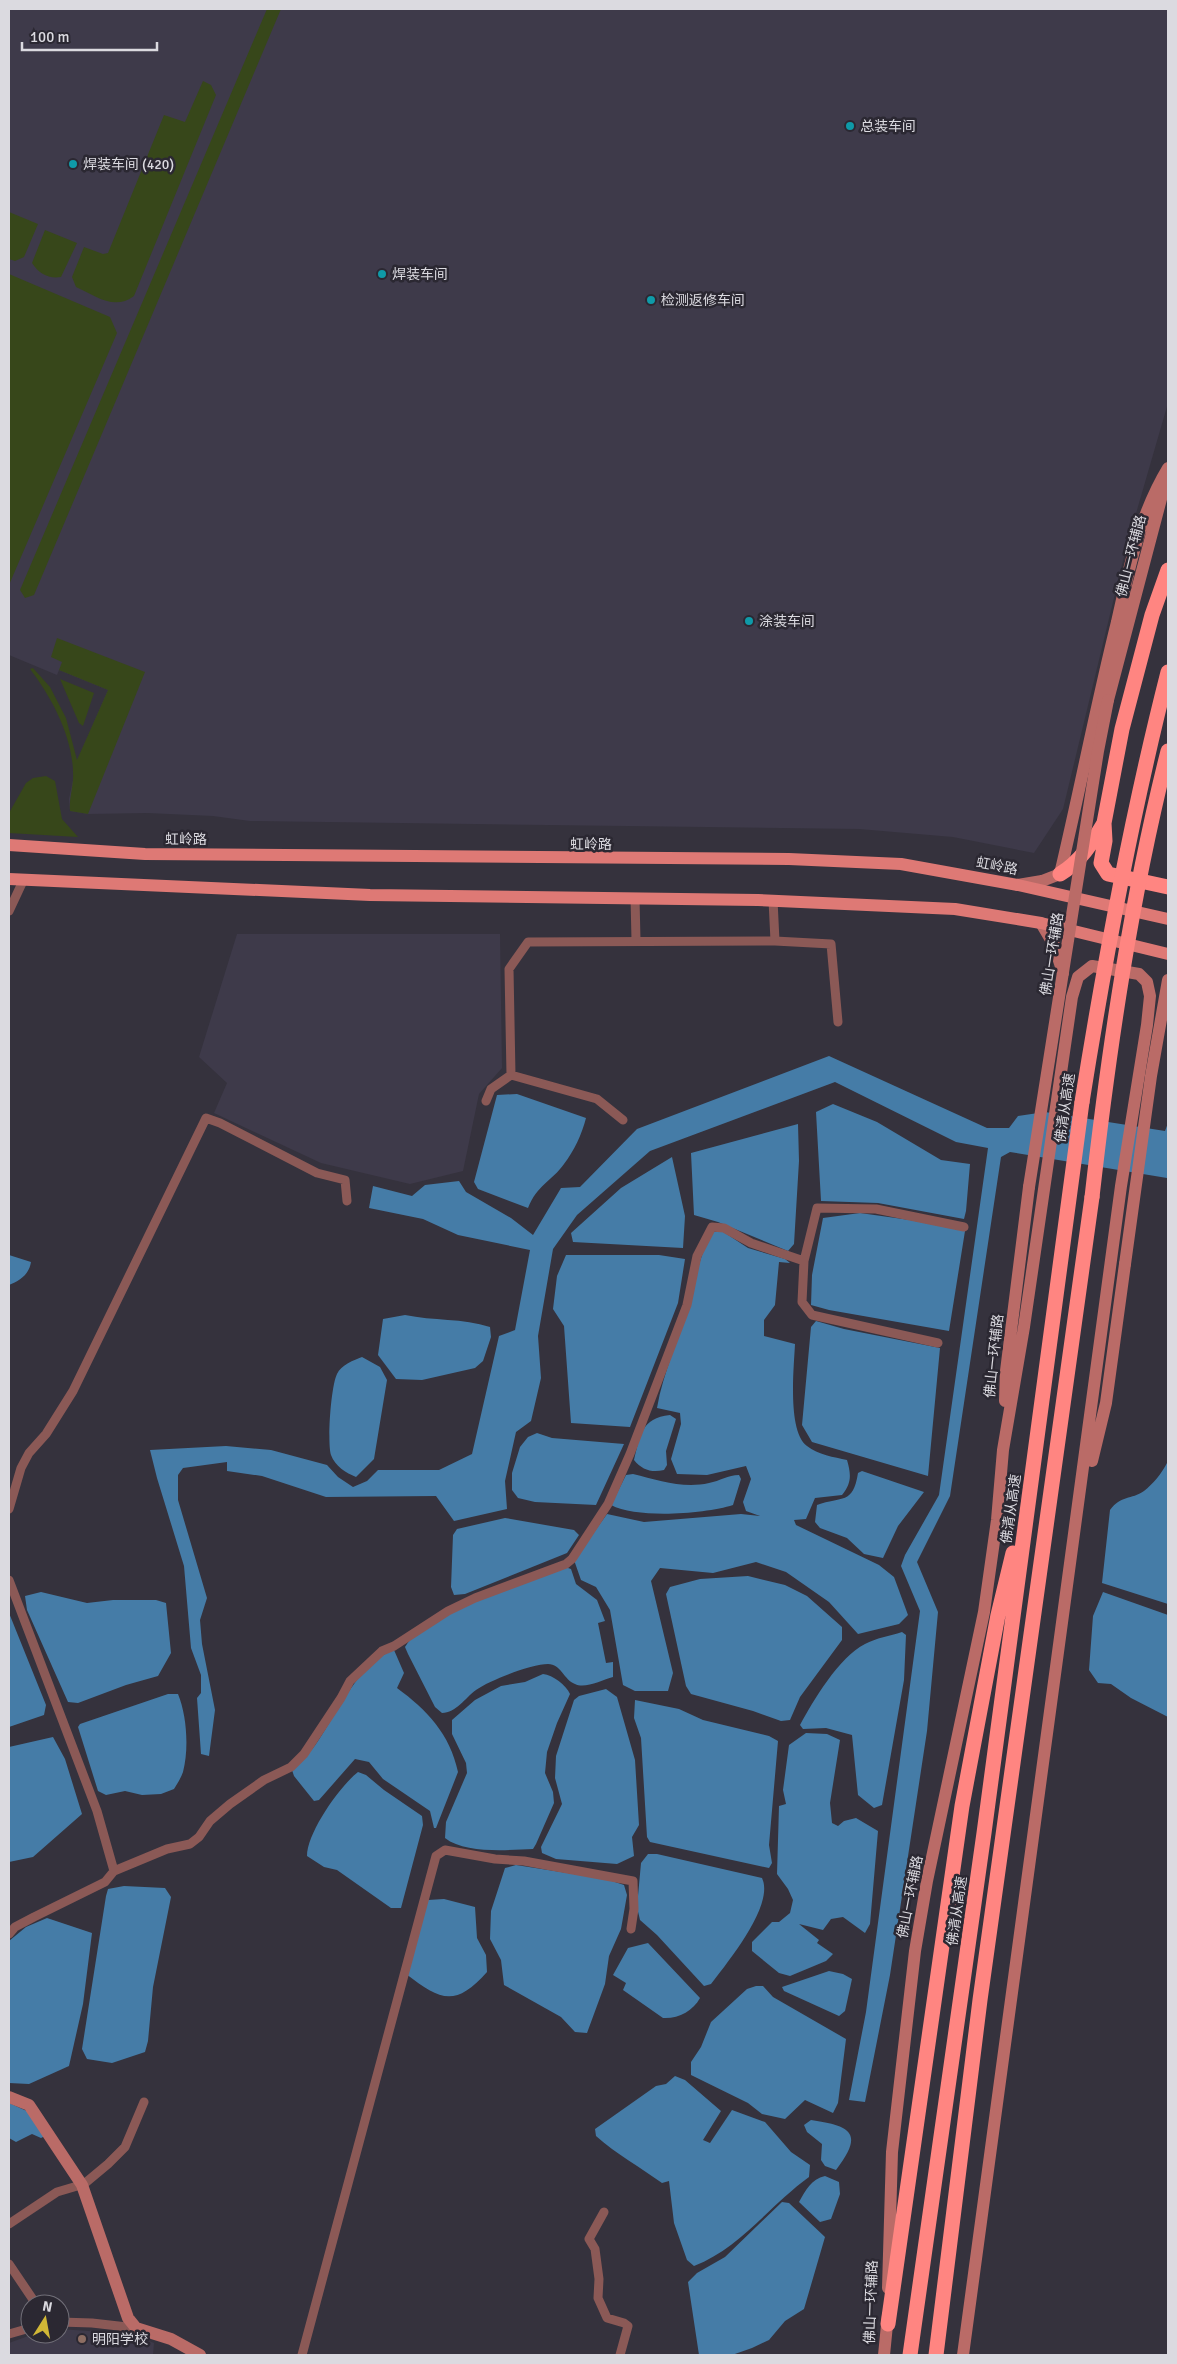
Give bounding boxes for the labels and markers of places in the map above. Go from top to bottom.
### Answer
place label: 总装车间 [860,118,916,135]
marker: 总装车间 [844,120,856,132]
place label: 焊装车间 (420) [83,156,174,173]
marker: 焊装车间 (420) [67,158,79,170]
place label: 焊装车间 [392,266,448,283]
marker: 焊装车间 [376,268,388,280]
place label: 检测返修车间 [661,292,745,309]
marker: 检测返修车间 [645,294,657,306]
place label: 涂装车间 [759,613,815,630]
marker: 涂装车间 [743,615,755,627]
place label: 明阳学校 [92,2331,148,2348]
marker: 明阳学校 [76,2333,88,2345]

